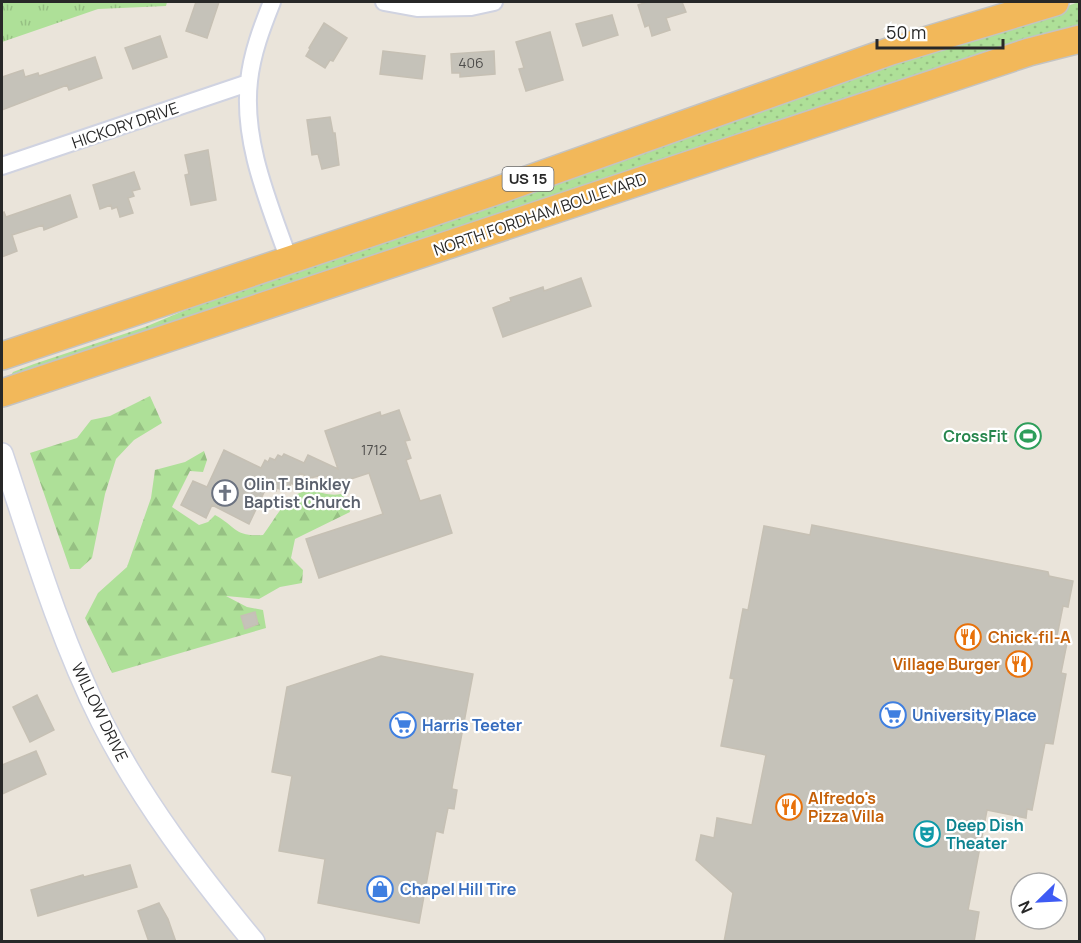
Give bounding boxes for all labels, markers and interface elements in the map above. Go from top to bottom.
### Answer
scale bar [877,12,1003,50]
text: 50 m [886,20,926,44]
house number: 406 [458,53,484,72]
street label: HICKORY DRIVE [69,96,181,154]
street label: NORTH FORDHAM BOULEVARD [431,167,650,261]
road number: US 15 [502,167,554,191]
sports icon: CrossFit [1013,421,1043,451]
place label: CrossFit [943,425,1008,447]
house number: 1712 [361,440,387,459]
place label: Olin T. Binkley Baptist Church [244,473,361,513]
church icon: Olin T. Binkley Baptist Church [210,478,240,508]
restaurant icon: Chick-fil-A [953,622,983,652]
place label: Chick-fil-A [988,626,1071,648]
restaurant icon: Village Burger [1004,649,1034,679]
place label: Village Burger [893,653,1000,675]
street label: WILLOW DRIVE [67,659,133,765]
supermarket icon: University Place [878,700,908,730]
place label: University Place [912,704,1037,726]
supermarket icon: Harris Teeter [388,710,418,740]
place label: Harris Teeter [422,714,522,736]
place label: Alfredo's Pizza Villa [808,787,884,827]
restaurant icon: Alfredo's Pizza Villa [774,792,804,822]
place label: Deep Dish Theater [946,814,1024,854]
theatre icon: Deep Dish Theater [912,819,942,849]
north arrow [1009,871,1069,931]
shop icon: Chapel Hill Tire [365,874,395,904]
place label: Chapel Hill Tire [400,878,517,900]
text: N [1013,897,1038,917]

